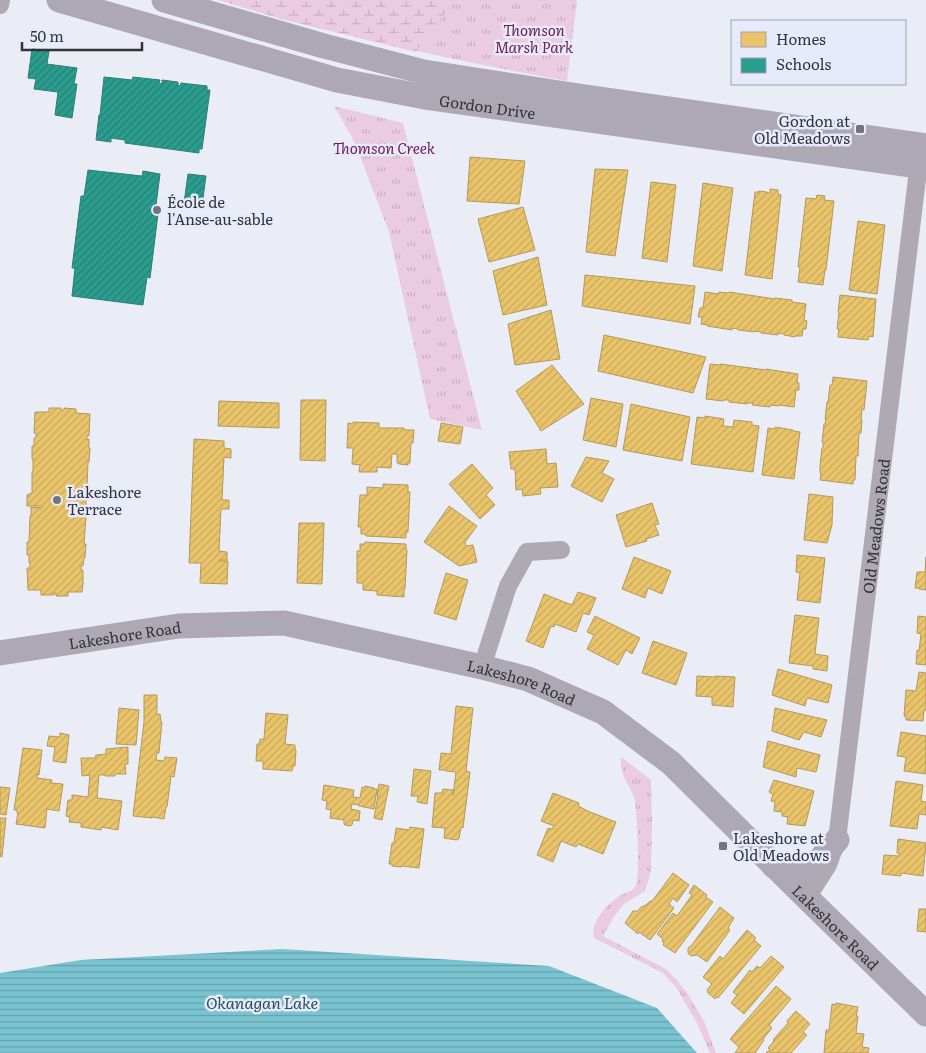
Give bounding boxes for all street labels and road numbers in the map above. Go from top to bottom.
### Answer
street label: Gordon Drive [438,88,537,124]
street label: Old Meadows Road [855,457,895,595]
street label: Lakeshore Road [67,614,183,654]
street label: Lakeshore Road [465,653,580,710]
street label: Lakeshore Road [788,879,885,975]

